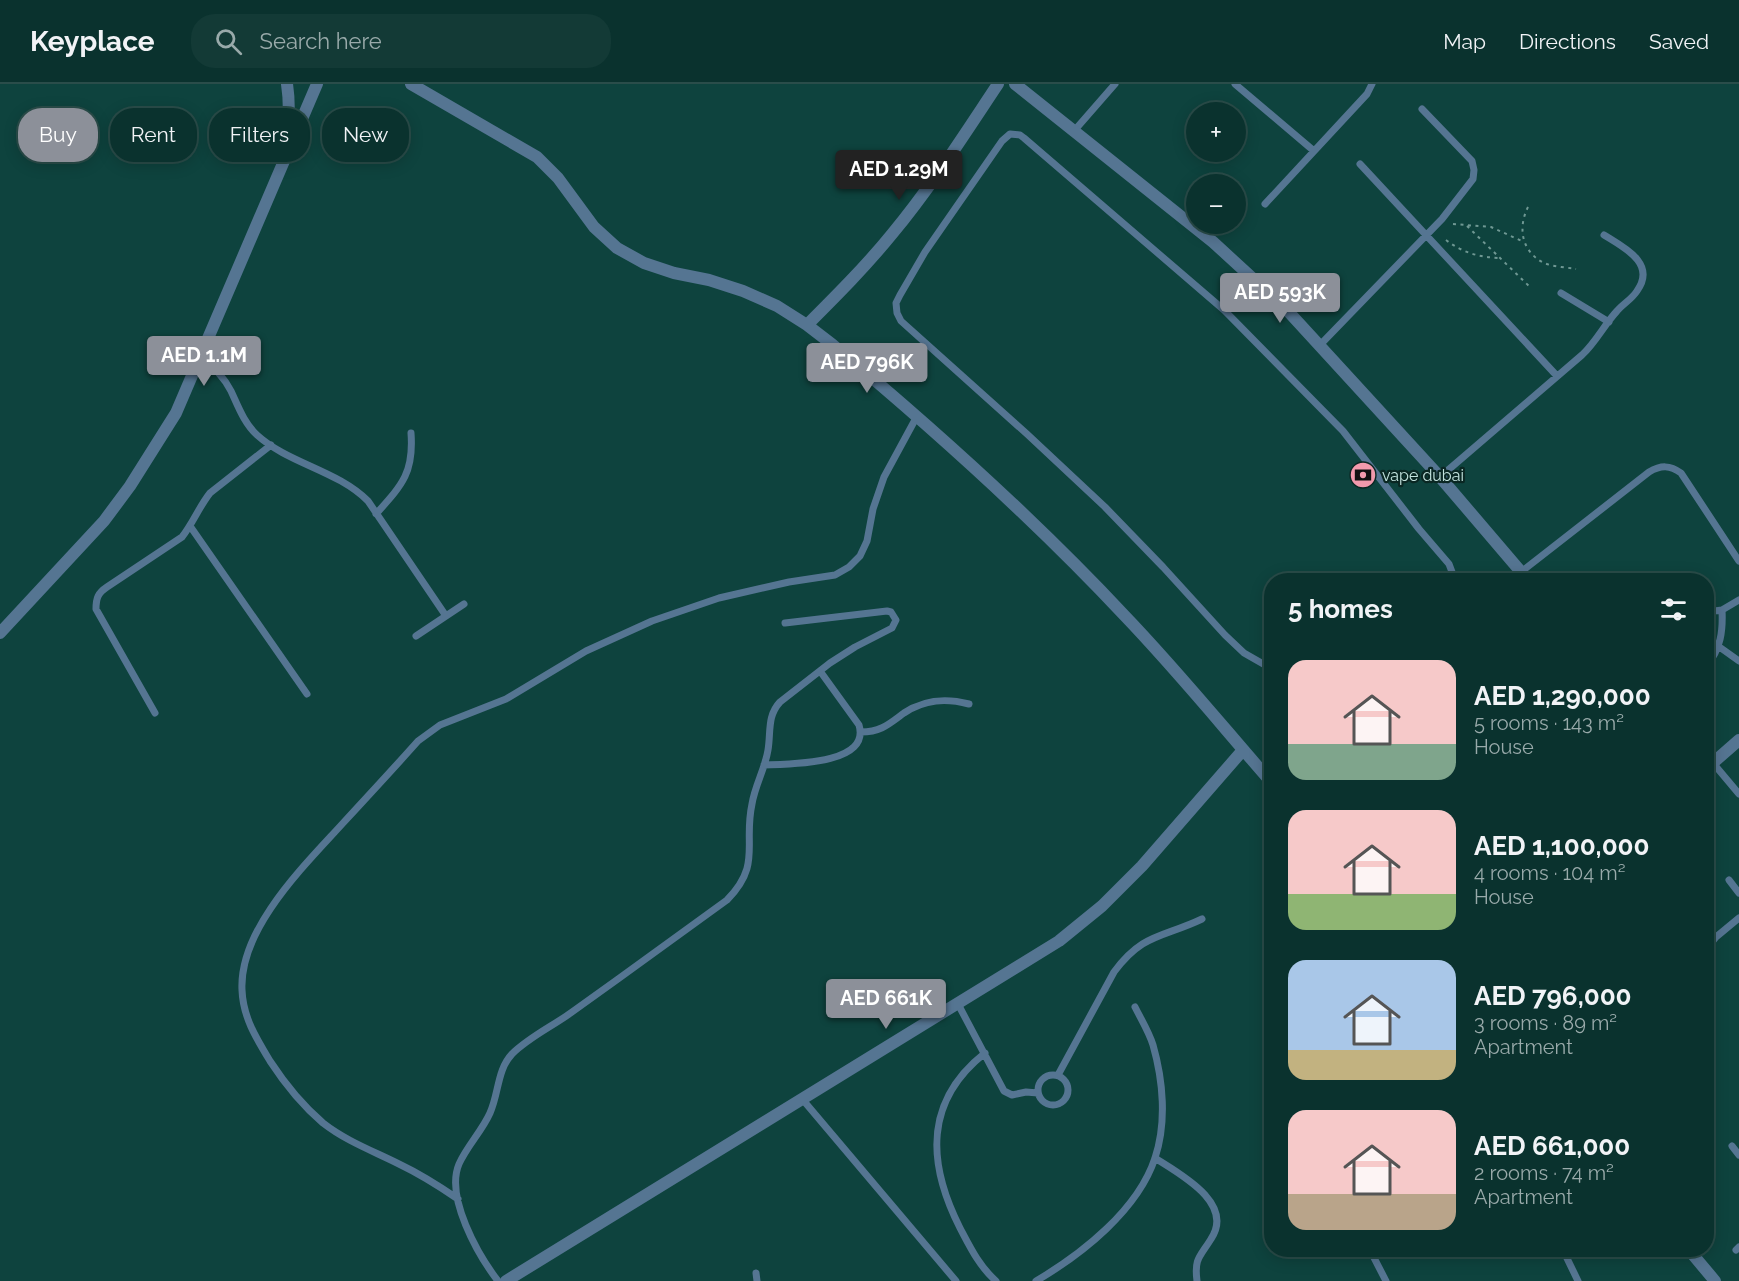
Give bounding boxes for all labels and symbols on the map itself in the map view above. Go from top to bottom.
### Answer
pin: AED 1.29M [830,150,968,201]
pin: AED 593K [1218,273,1342,324]
pin: AED 1.1M [142,336,266,387]
pin: AED 796K [805,343,929,394]
bank icon: vape dubai [1348,460,1378,490]
place label: vape dubai [1382,466,1464,485]
pin: AED 661K [824,979,948,1030]

